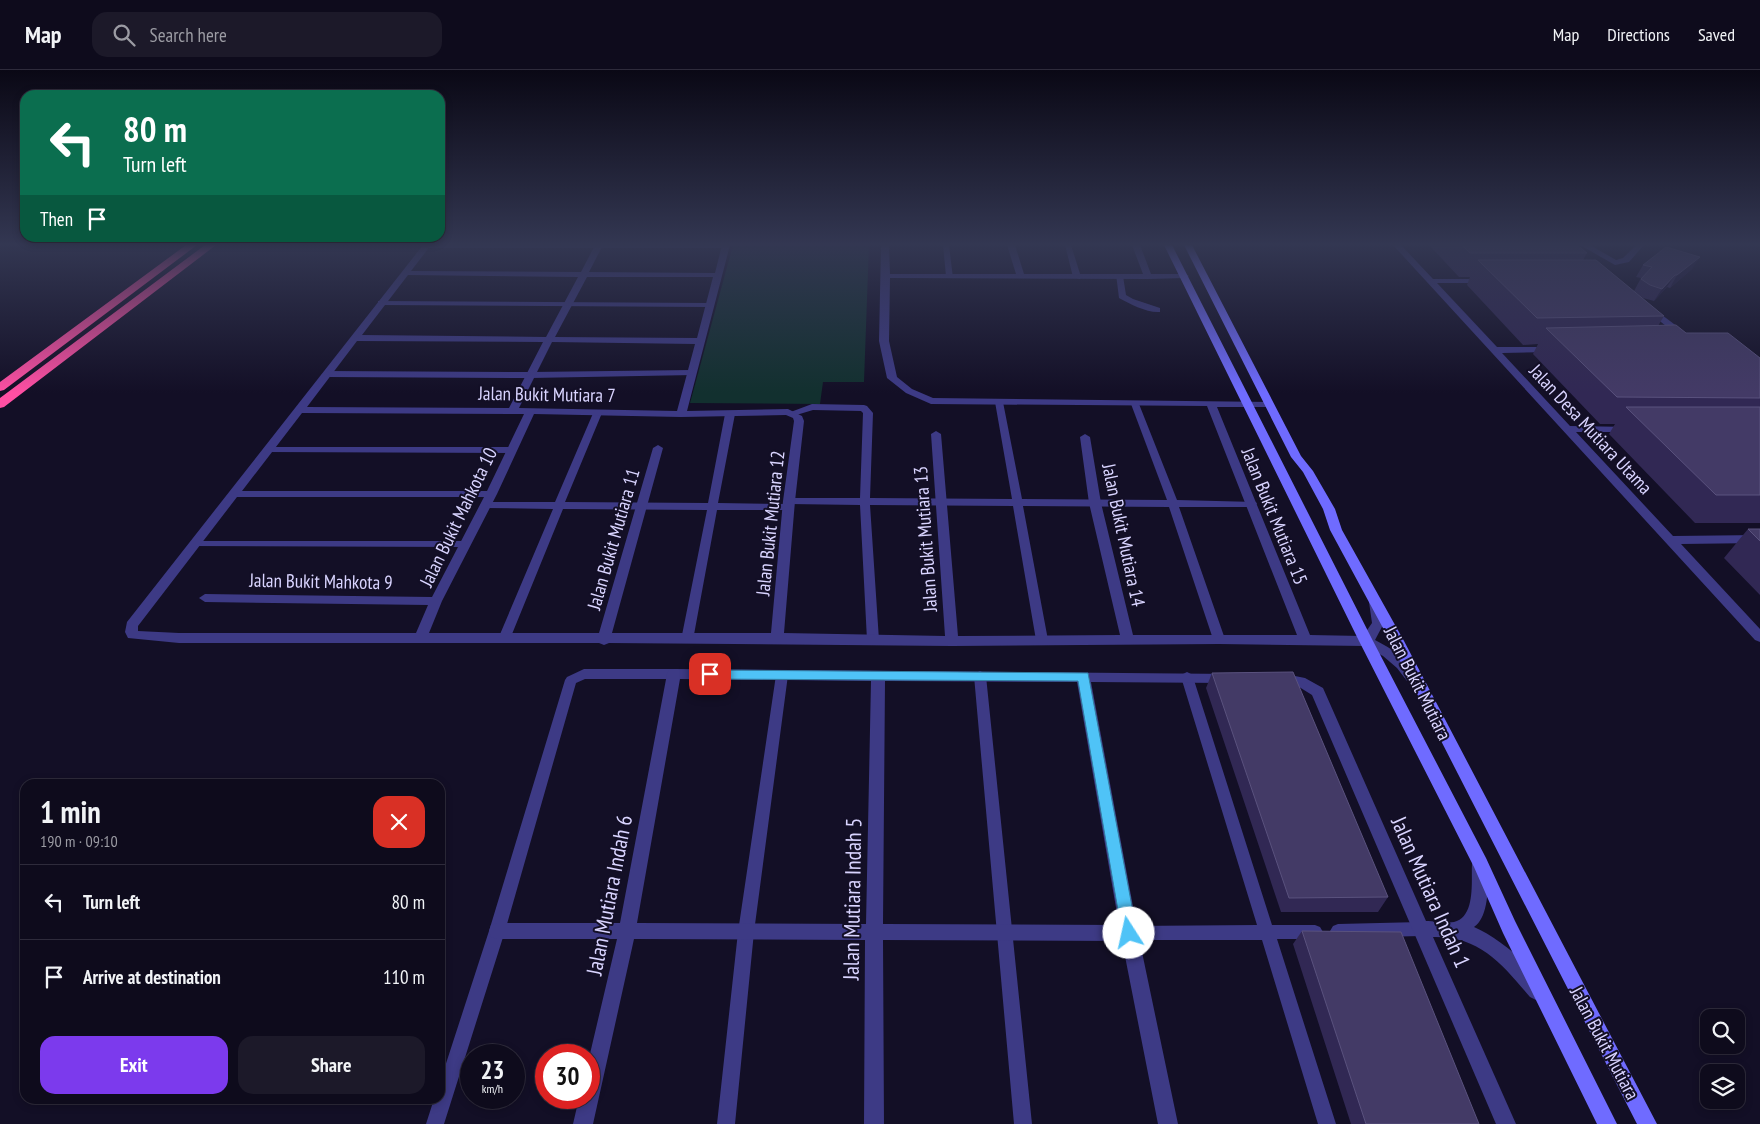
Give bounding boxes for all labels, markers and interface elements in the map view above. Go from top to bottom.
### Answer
search box [92,12,442,57]
text: Map [25,19,62,50]
icon: search [110,21,138,49]
text: Search here [150,23,227,47]
text: Map [1553,23,1579,46]
text: Directions [1607,23,1670,46]
text: Saved [1698,23,1735,46]
text: 80 m [123,106,187,152]
icon: left [40,110,105,175]
text: Turn left [123,150,187,178]
icon: arrive [83,205,111,233]
text: Then [40,207,73,231]
street label: Jalan Desa Mutiara Utama [1524,358,1658,499]
street label: Jalan Bukit Mutiara 7 [477,381,616,407]
street label: Jalan Bukit Mahkota 10 [413,443,502,591]
street label: Jalan Bukit Mutiara 15 [1236,443,1313,588]
street label: Jalan Bukit Mutiara 12 [750,449,790,598]
street label: Jalan Bukit Mutiara 14 [1097,460,1151,609]
street label: Jalan Bukit Mutiara 13 [908,465,942,614]
street label: Jalan Bukit Mutiara 11 [581,466,645,613]
street label: Jalan Bukit Mahkota 9 [248,568,393,594]
street label: Jalan Bukit Mutiara [1379,621,1457,744]
pin [689,653,731,695]
icon: arrive [696,660,724,688]
text: 1 min [40,792,101,831]
button: close [373,796,425,848]
street label: Jalan Mutiara Indah 1 [1385,811,1477,972]
street label: Jalan Mutiara Indah 6 [580,813,638,978]
street label: Jalan Mutiara Indah 5 [837,818,867,981]
text: 190 m · 09:10 [40,831,118,851]
icon: left [40,888,68,916]
text: Turn left [83,890,140,914]
text: 80 m [392,890,425,914]
position arrow [1102,906,1154,958]
icon: arrive [40,963,68,991]
text: Arrive at destination [83,965,221,989]
text: 110 m [383,965,425,989]
street label: Jalan Bukit Mutiara [1565,981,1645,1104]
map controls [1700,1009,1745,1109]
button: search [1700,1009,1745,1054]
button: Exit [40,1036,228,1094]
button: Share [238,1036,425,1094]
speed limit sign: 30 [535,1044,600,1109]
text: 23 [481,1054,504,1086]
button: layers [1700,1064,1745,1109]
text: km/h [482,1081,503,1096]

